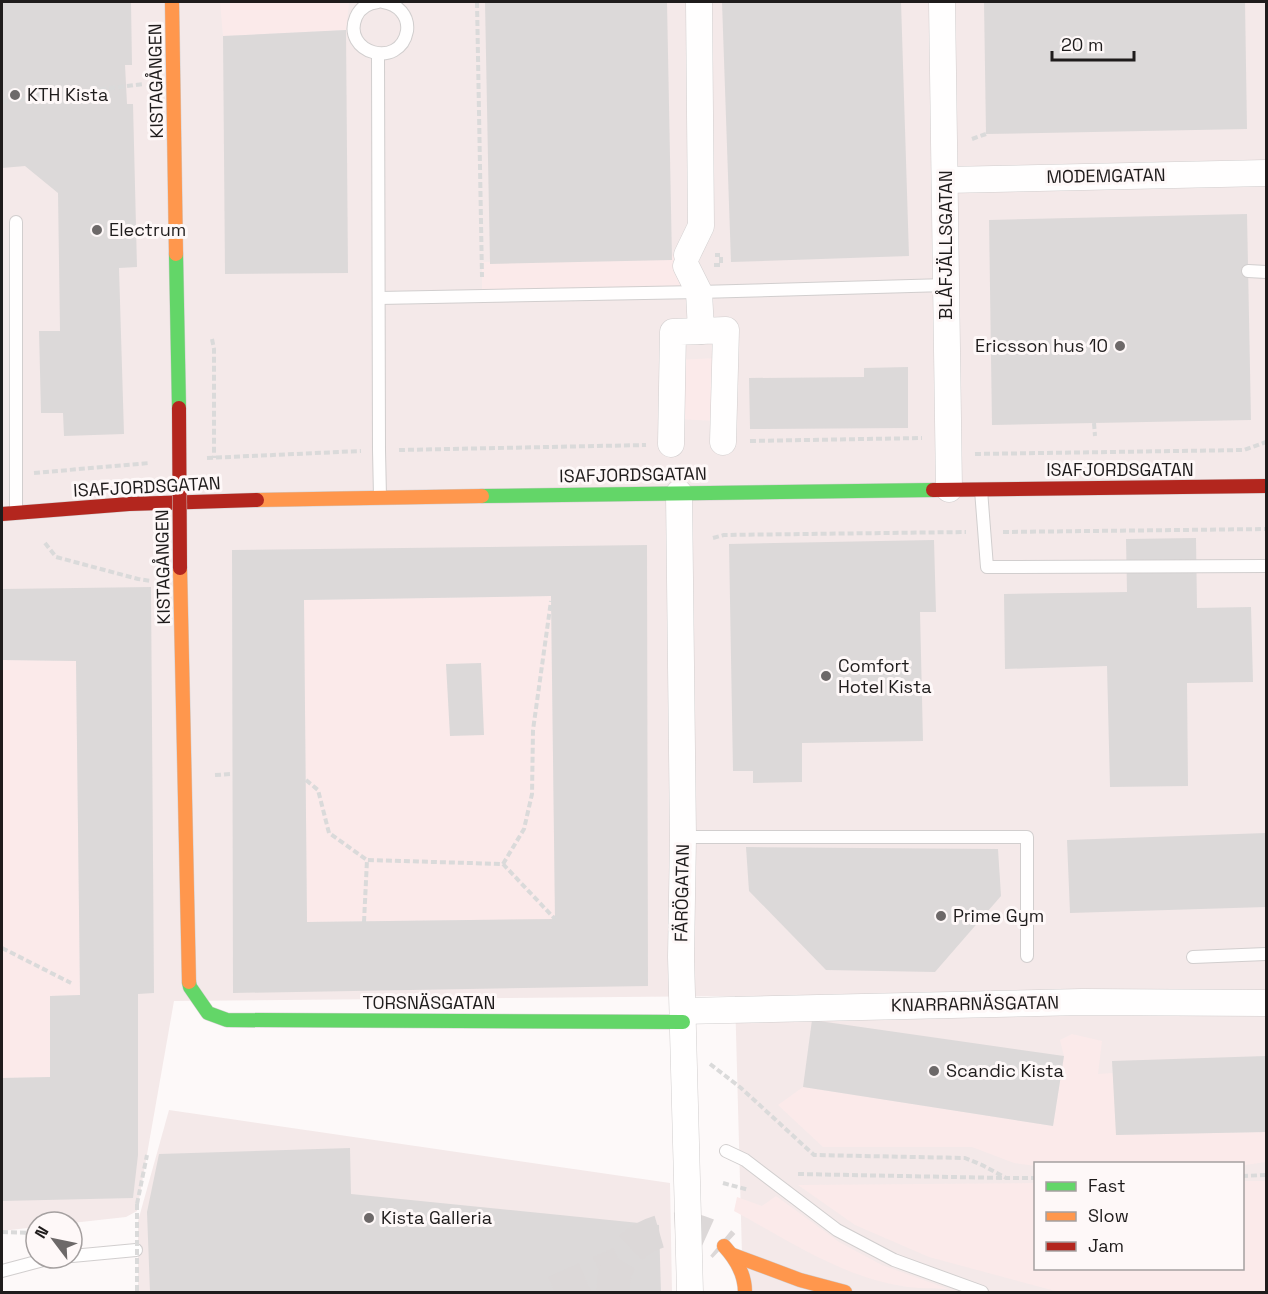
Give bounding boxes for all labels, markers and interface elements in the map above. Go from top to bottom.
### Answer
street label: KISTAGÅNGEN [143,23,168,139]
scale bar [1052,24,1134,62]
text: 20 m [1061,33,1104,56]
place label: KTH Kista [27,83,108,106]
marker: KTH Kista [8,88,22,102]
street label: MODEMGATAN [1046,163,1166,188]
street label: BLÅFJÄLLSGATAN [934,170,957,320]
place label: Electrum [109,218,186,241]
marker: Electrum [90,223,104,237]
place label: Ericsson hus 10 [975,334,1108,357]
marker: Ericsson hus 10 [1113,339,1127,353]
street label: ISAFJORDSGATAN [1046,458,1194,481]
street label: ISAFJORDSGATAN [559,462,707,487]
street label: ISAFJORDSGATAN [73,471,221,502]
street label: KISTAGÅNGEN [150,509,175,625]
place label: Comfort Hotel Kista [838,654,931,698]
marker: Comfort Hotel Kista [819,669,833,683]
street label: FÄRÖGATAN [669,844,694,942]
place label: Prime Gym [953,904,1044,927]
marker: Prime Gym [934,909,948,923]
street label: TORSNÄSGATAN [362,991,496,1014]
street label: KNARRARNÄSGATAN [891,991,1059,1016]
place label: Scandic Kista [946,1059,1064,1082]
marker: Scandic Kista [927,1064,941,1078]
legend [1034,1162,1244,1270]
text: Fast [1088,1174,1125,1197]
text: Slow [1088,1204,1129,1227]
place label: Kista Galleria [381,1206,492,1229]
north arrow [24,1210,84,1270]
marker: Kista Galleria [362,1211,376,1225]
text: N [30,1222,53,1242]
text: Jam [1088,1234,1124,1257]

